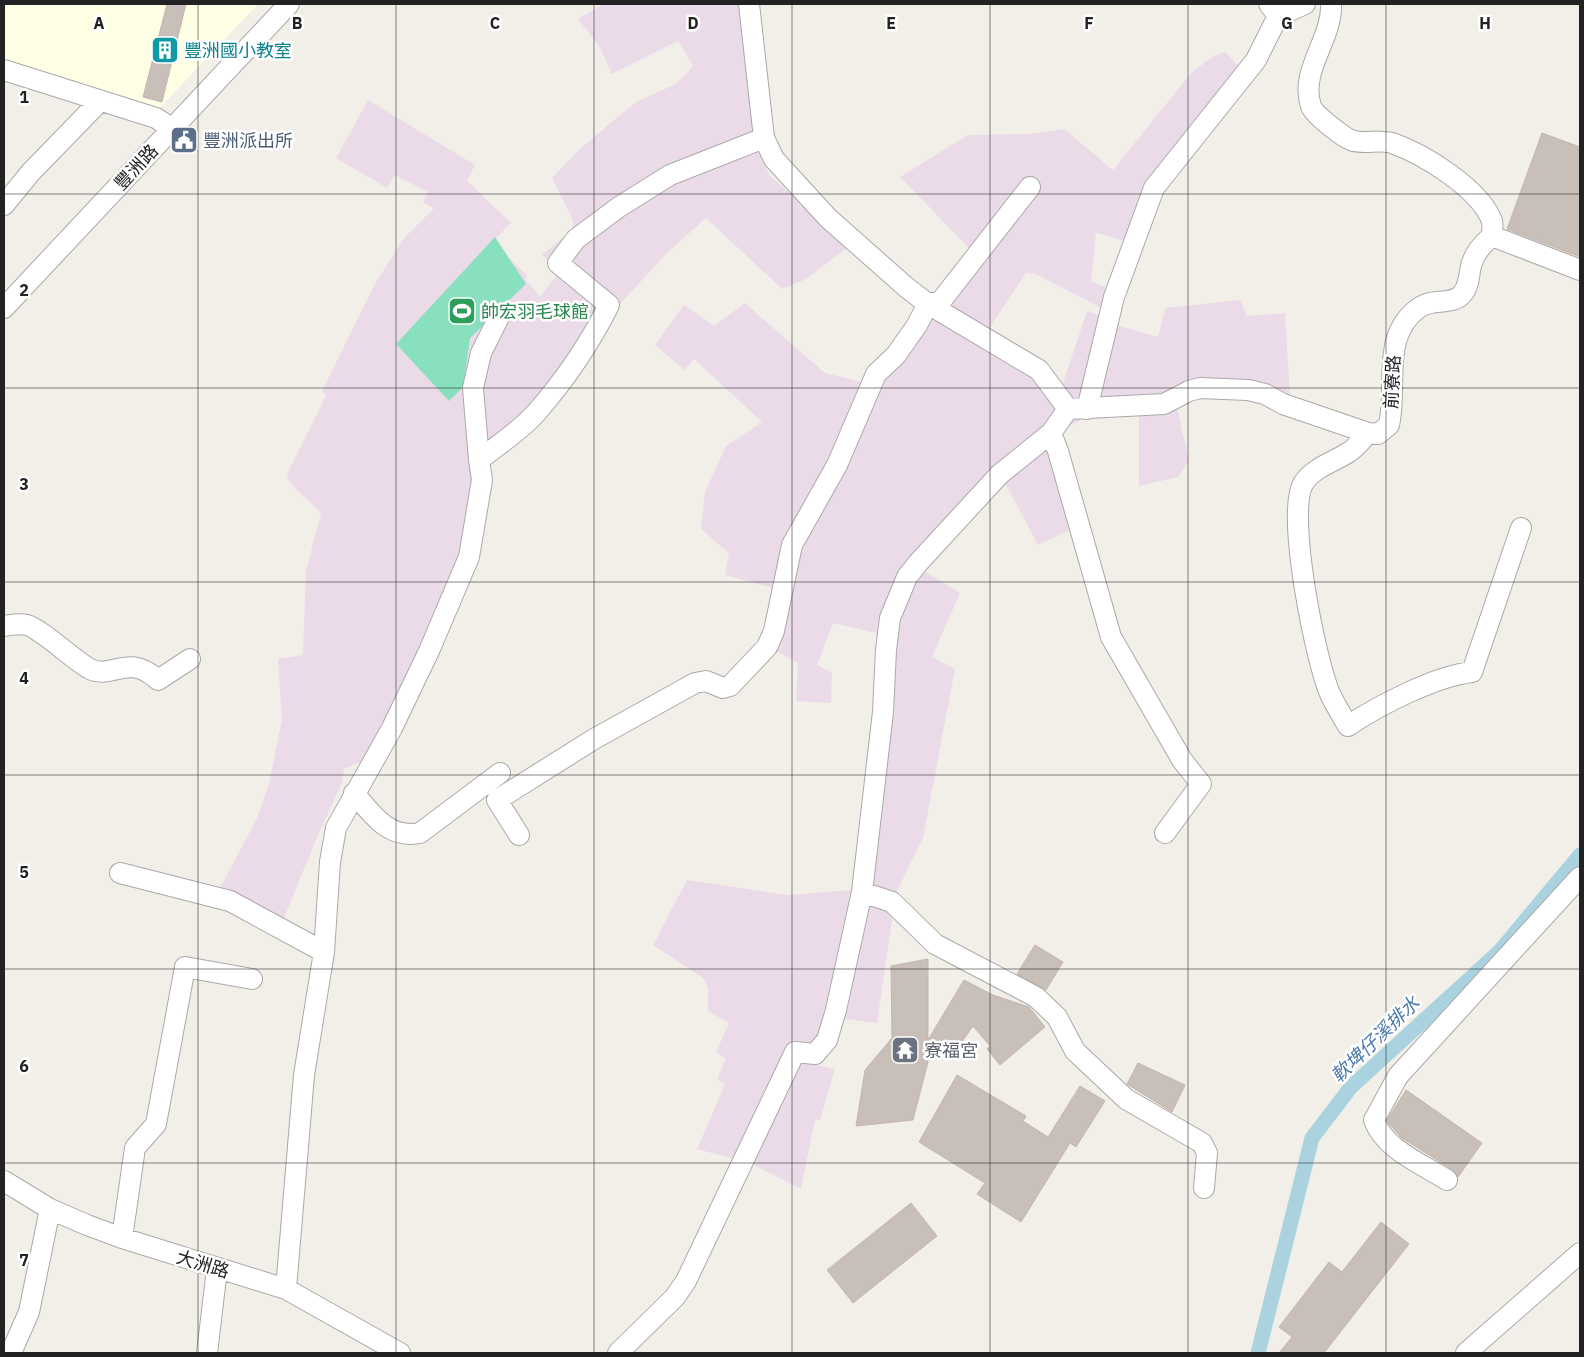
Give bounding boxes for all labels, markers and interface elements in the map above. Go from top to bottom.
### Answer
text: A [94,13,105,33]
text: B [292,13,303,33]
text: C [490,13,500,33]
text: D [687,13,699,33]
text: E [886,13,896,33]
text: F [1084,13,1094,33]
text: G [1281,13,1293,33]
text: H [1479,13,1491,33]
building icon: 豐洲國小教室 [150,35,180,65]
place label: 豐洲國小教室 [184,39,292,62]
text: 1 [19,87,29,107]
public building icon: 豐洲派出所 [169,125,199,155]
place label: 豐洲派出所 [203,129,293,152]
street label: 豐洲路 [109,139,163,195]
text: 2 [19,280,29,300]
sports icon: 帥宏羽毛球館 [447,296,477,326]
place label: 帥宏羽毛球館 [481,300,589,323]
street label: 前寮路 [1379,354,1405,410]
text: 3 [19,474,29,494]
text: 4 [19,668,29,688]
text: 5 [19,862,29,882]
water label: 軟埤仔溪排水 [1326,990,1425,1087]
temple icon: 寮福宮 [890,1035,920,1065]
place label: 寮福宮 [924,1039,978,1062]
text: 6 [19,1056,29,1076]
street label: 大洲路 [174,1245,232,1283]
text: 7 [19,1250,29,1270]

